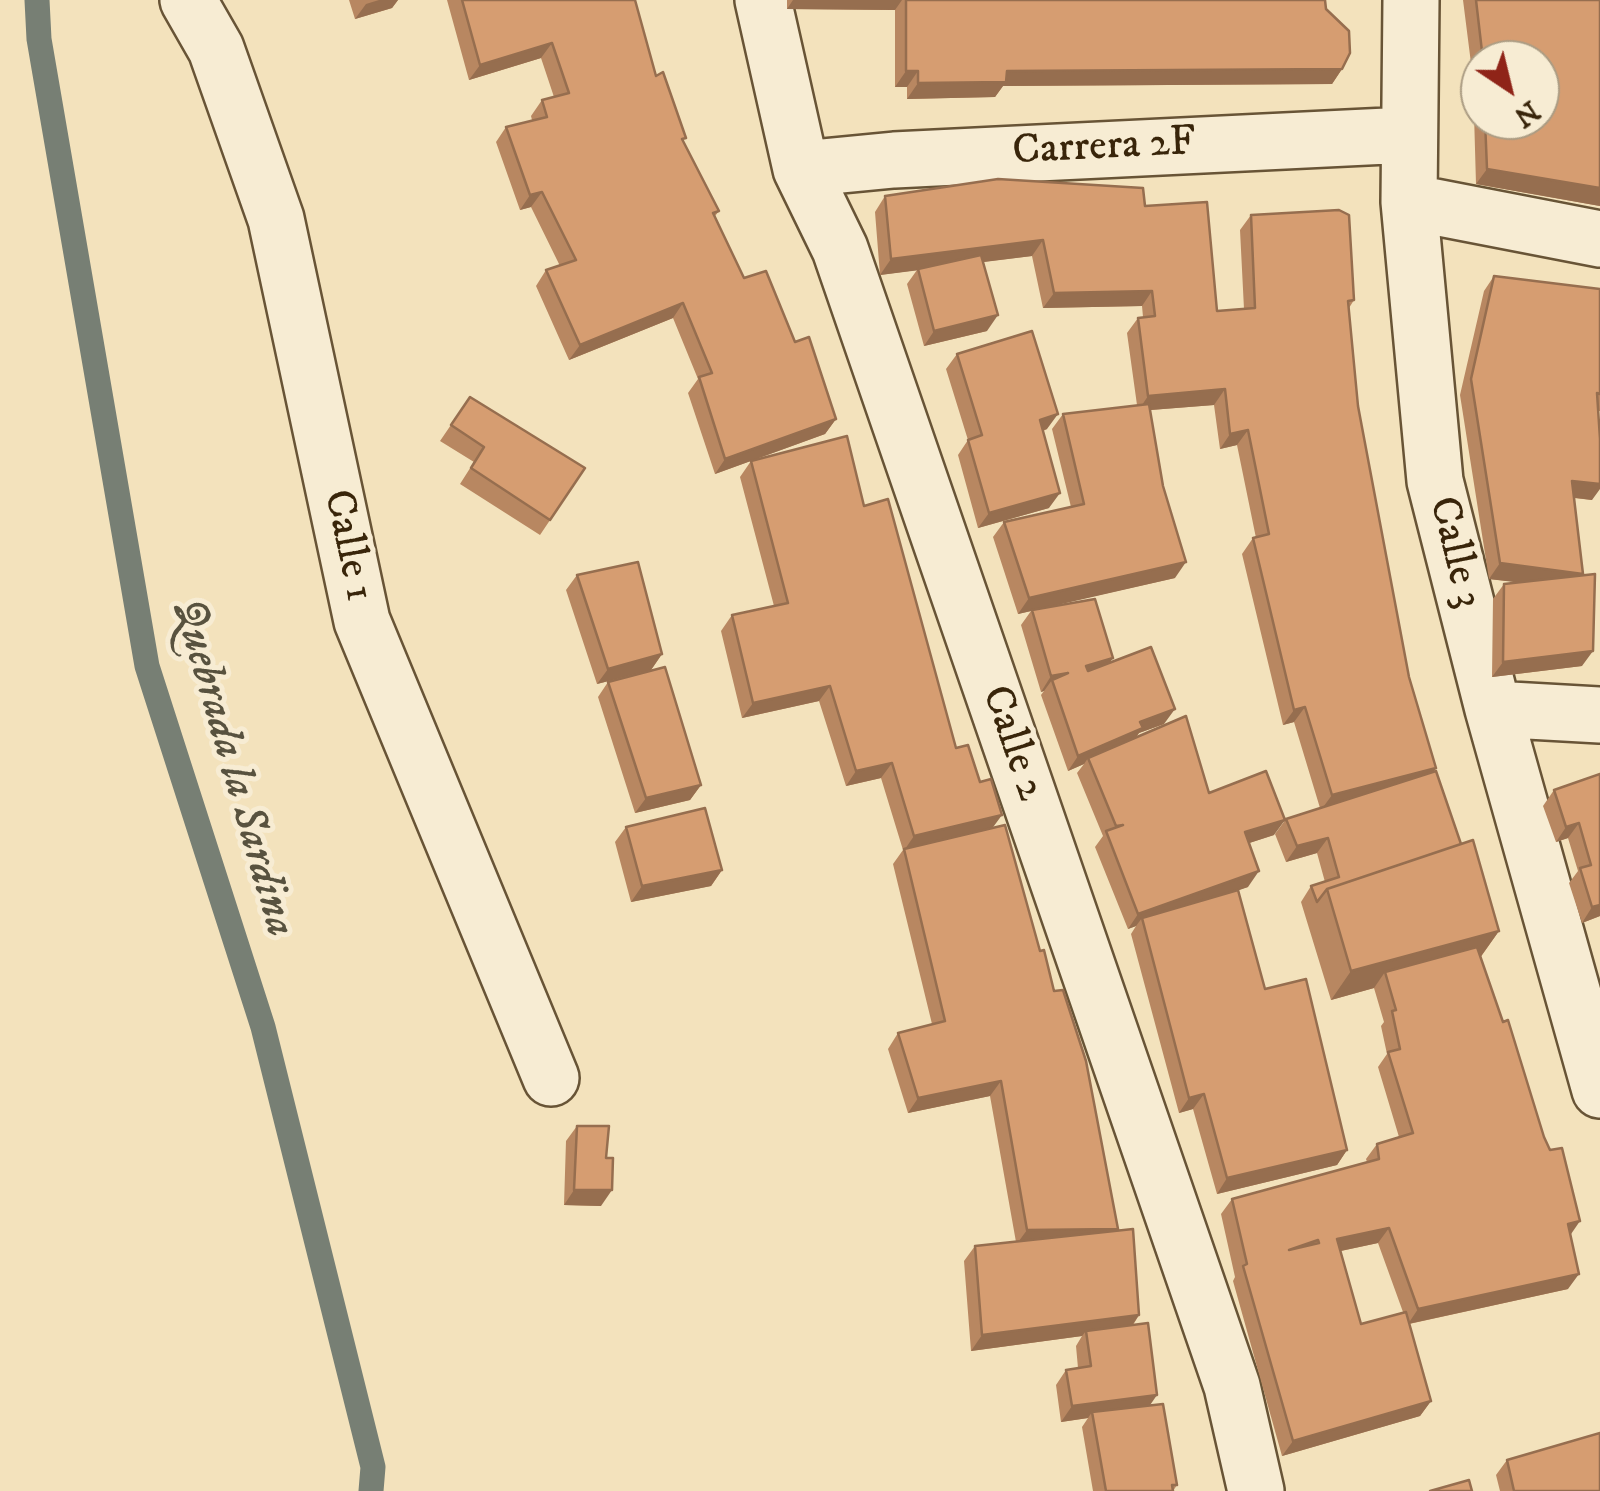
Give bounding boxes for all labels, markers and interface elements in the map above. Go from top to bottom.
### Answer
north arrow [1460,40,1560,140]
text: N [1507,92,1546,134]
street label: Carrera 2F [1011,119,1197,179]
street label: Calle 1 [310,486,382,606]
street label: Calle 3 [1415,492,1491,614]
water label: Quebrada la Sardina [157,593,305,943]
street label: Calle 2 [968,680,1054,808]

